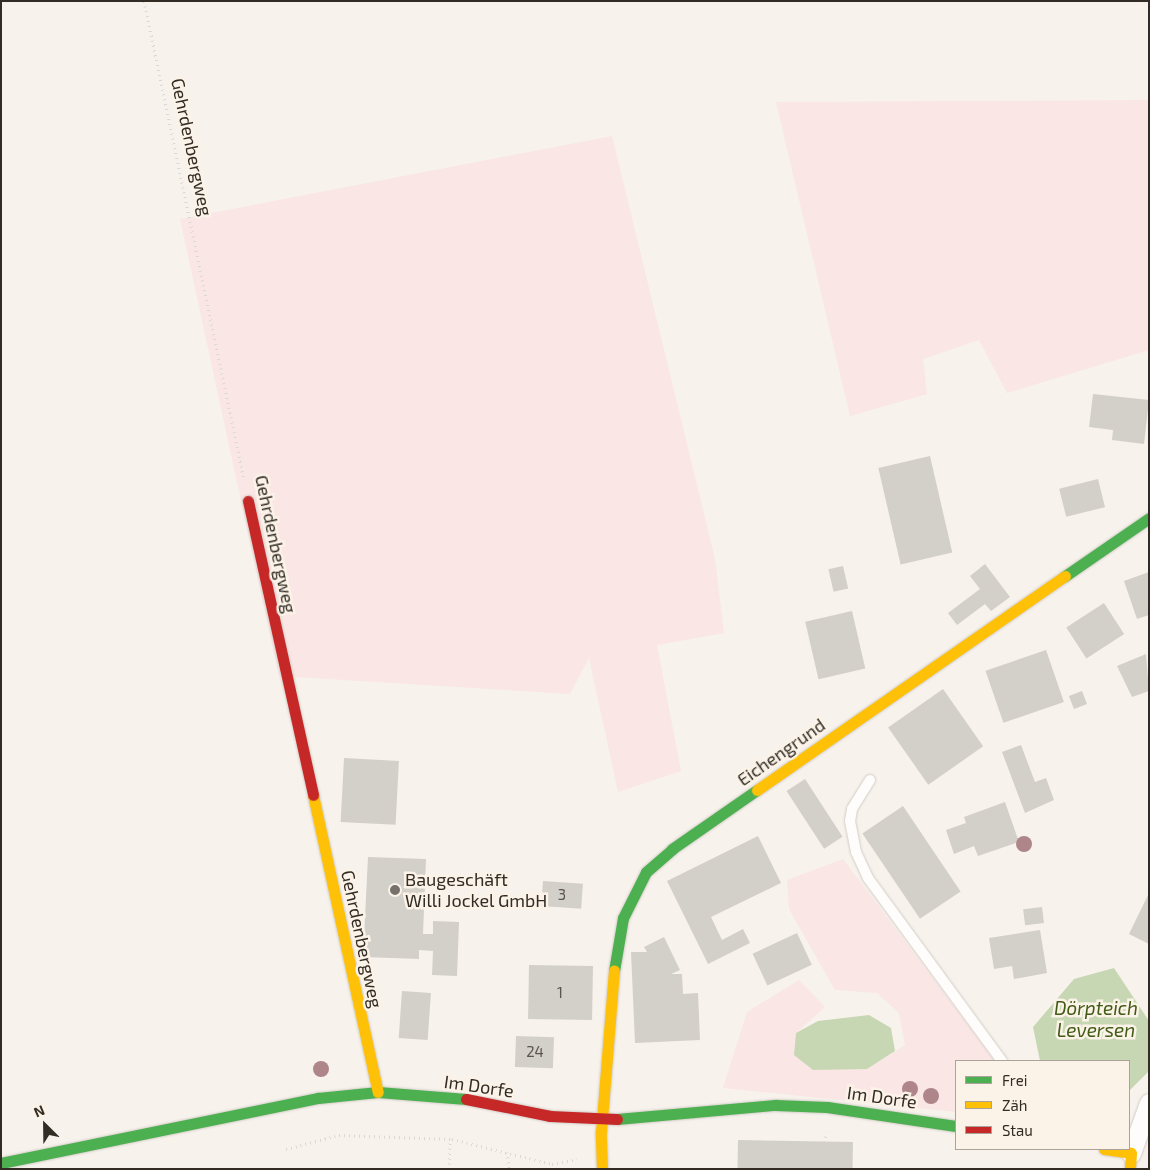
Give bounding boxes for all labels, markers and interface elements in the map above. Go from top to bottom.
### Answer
street label: Gehrdenbergweg [167,76,217,218]
street label: Gehrdenbergweg [251,473,301,615]
street label: Eichengrund [733,714,829,790]
street label: Gehrdenbergweg [337,868,387,1010]
place label: Baugeschäft Willi Jockel GmbH [405,869,548,912]
marker: Baugeschäft Willi Jockel GmbH [389,884,401,896]
house number: 3 [558,886,566,904]
house number: 1 [557,984,563,1002]
water label: Dörpteich Leversen [1054,997,1138,1041]
house number: 24 [526,1043,544,1061]
legend [955,1060,1130,1150]
street label: Im Dorfe [443,1070,515,1102]
text: Frei [1002,1071,1027,1089]
street label: Im Dorfe [846,1081,918,1113]
text: Zäh [1002,1096,1027,1114]
north arrow [20,1100,70,1150]
text: N [31,1101,47,1121]
text: Stau [1002,1121,1033,1139]

